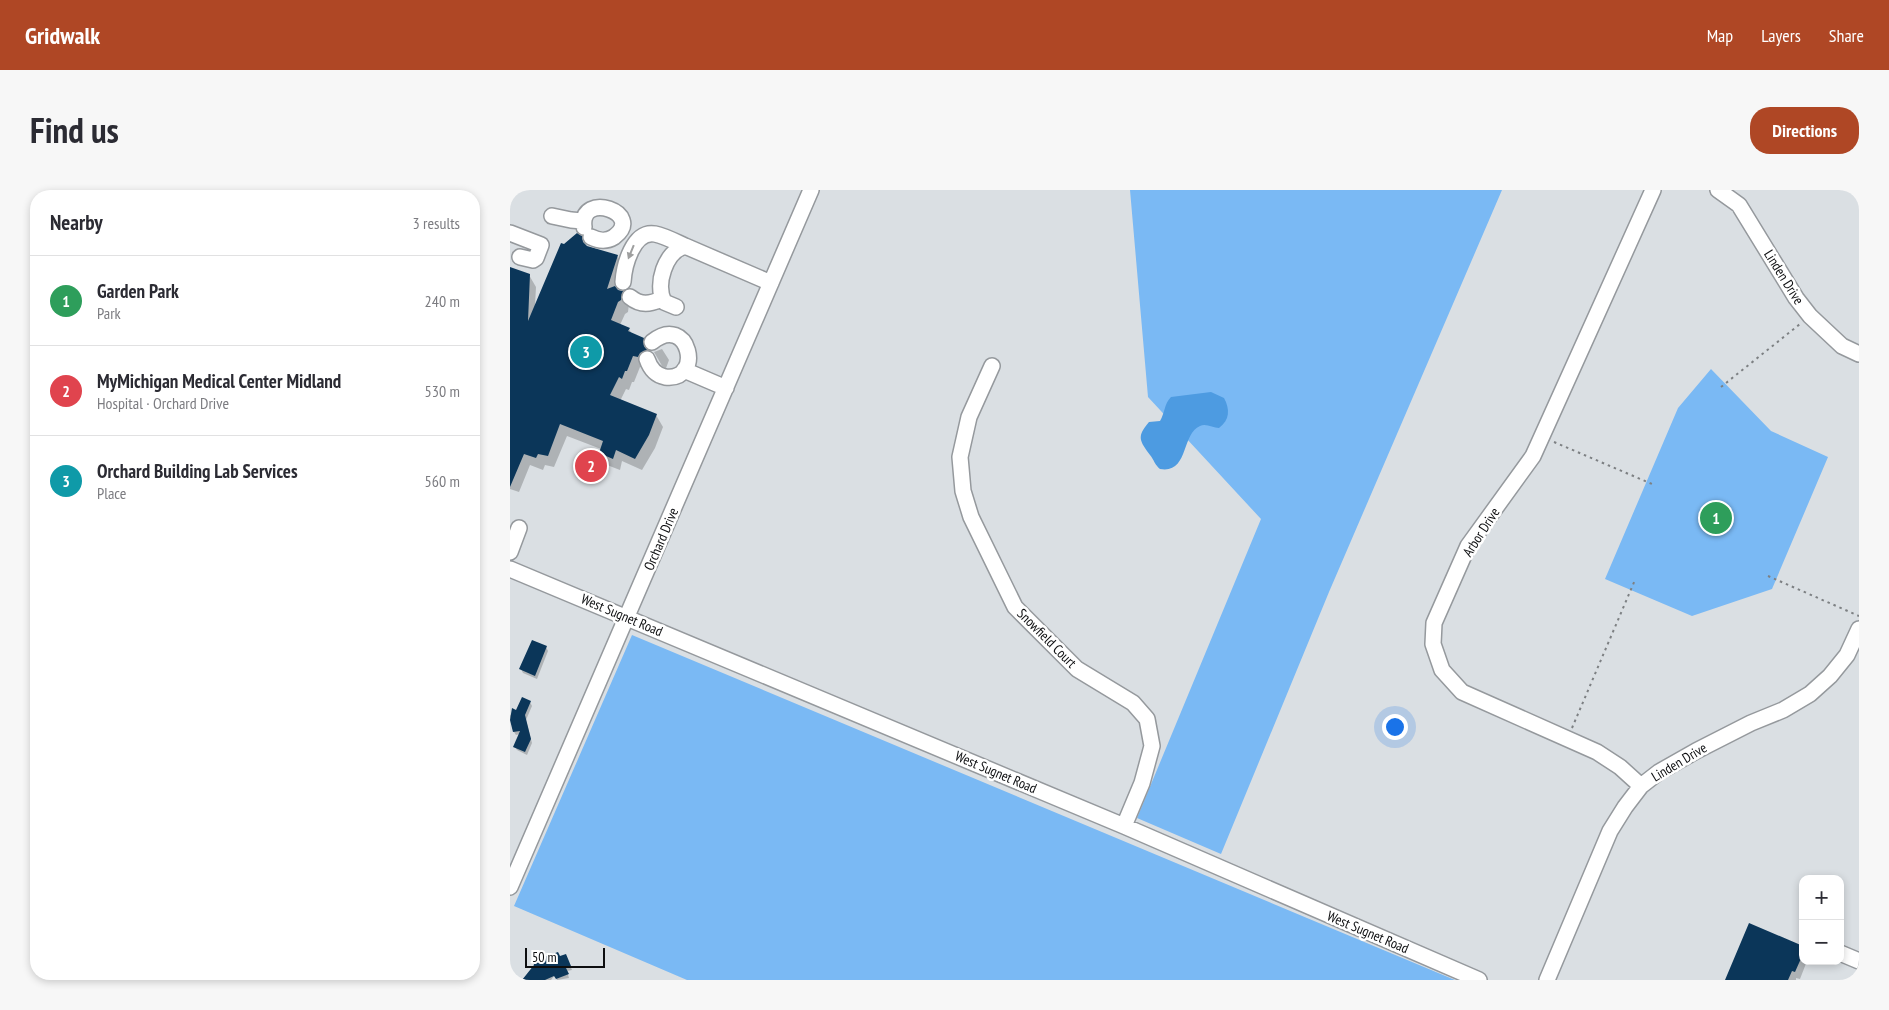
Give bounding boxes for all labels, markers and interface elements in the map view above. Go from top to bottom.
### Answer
text: Gridwalk [25,20,100,51]
text: Map [1707,24,1733,47]
text: Layers [1761,24,1801,47]
text: Share [1829,24,1864,47]
text: Find us [30,107,119,153]
button: Directions [1750,107,1859,154]
text: Nearby [50,209,103,236]
text: 3 results [413,213,460,233]
one-way arrow [627,245,635,260]
street label: Linden Drive [1760,246,1808,308]
text: Garden Park [97,279,179,303]
text: 1 [62,291,70,311]
text: 240 m [425,291,460,311]
text: Park [97,303,121,323]
pin: 3 [570,333,602,371]
text: MyMichigan Medical Center Midland [97,369,341,393]
text: 2 [62,381,70,401]
text: 530 m [425,381,460,401]
text: Hospital · Orchard Drive [97,393,229,413]
pin: 2 [575,447,607,485]
text: Orchard Building Lab Services [97,459,298,483]
text: 3 [62,471,70,491]
text: 560 m [425,471,460,491]
text: Place [97,483,126,503]
pin: 1 [1700,499,1732,537]
street label: Arbor Drive [1459,504,1504,560]
street label: Orchard Drive [640,505,682,573]
street label: West Sugnet Road [578,590,666,640]
street label: Snowfield Court [1014,605,1081,672]
your location [1382,714,1408,740]
street label: Linden Drive [1648,738,1710,786]
street label: West Sugnet Road [952,747,1040,797]
map controls [1799,875,1844,965]
button: + [1799,875,1844,920]
street label: West Sugnet Road [1324,907,1412,957]
button: − [1799,920,1844,965]
scale bar [525,945,605,968]
text: 50 m [532,948,557,966]

